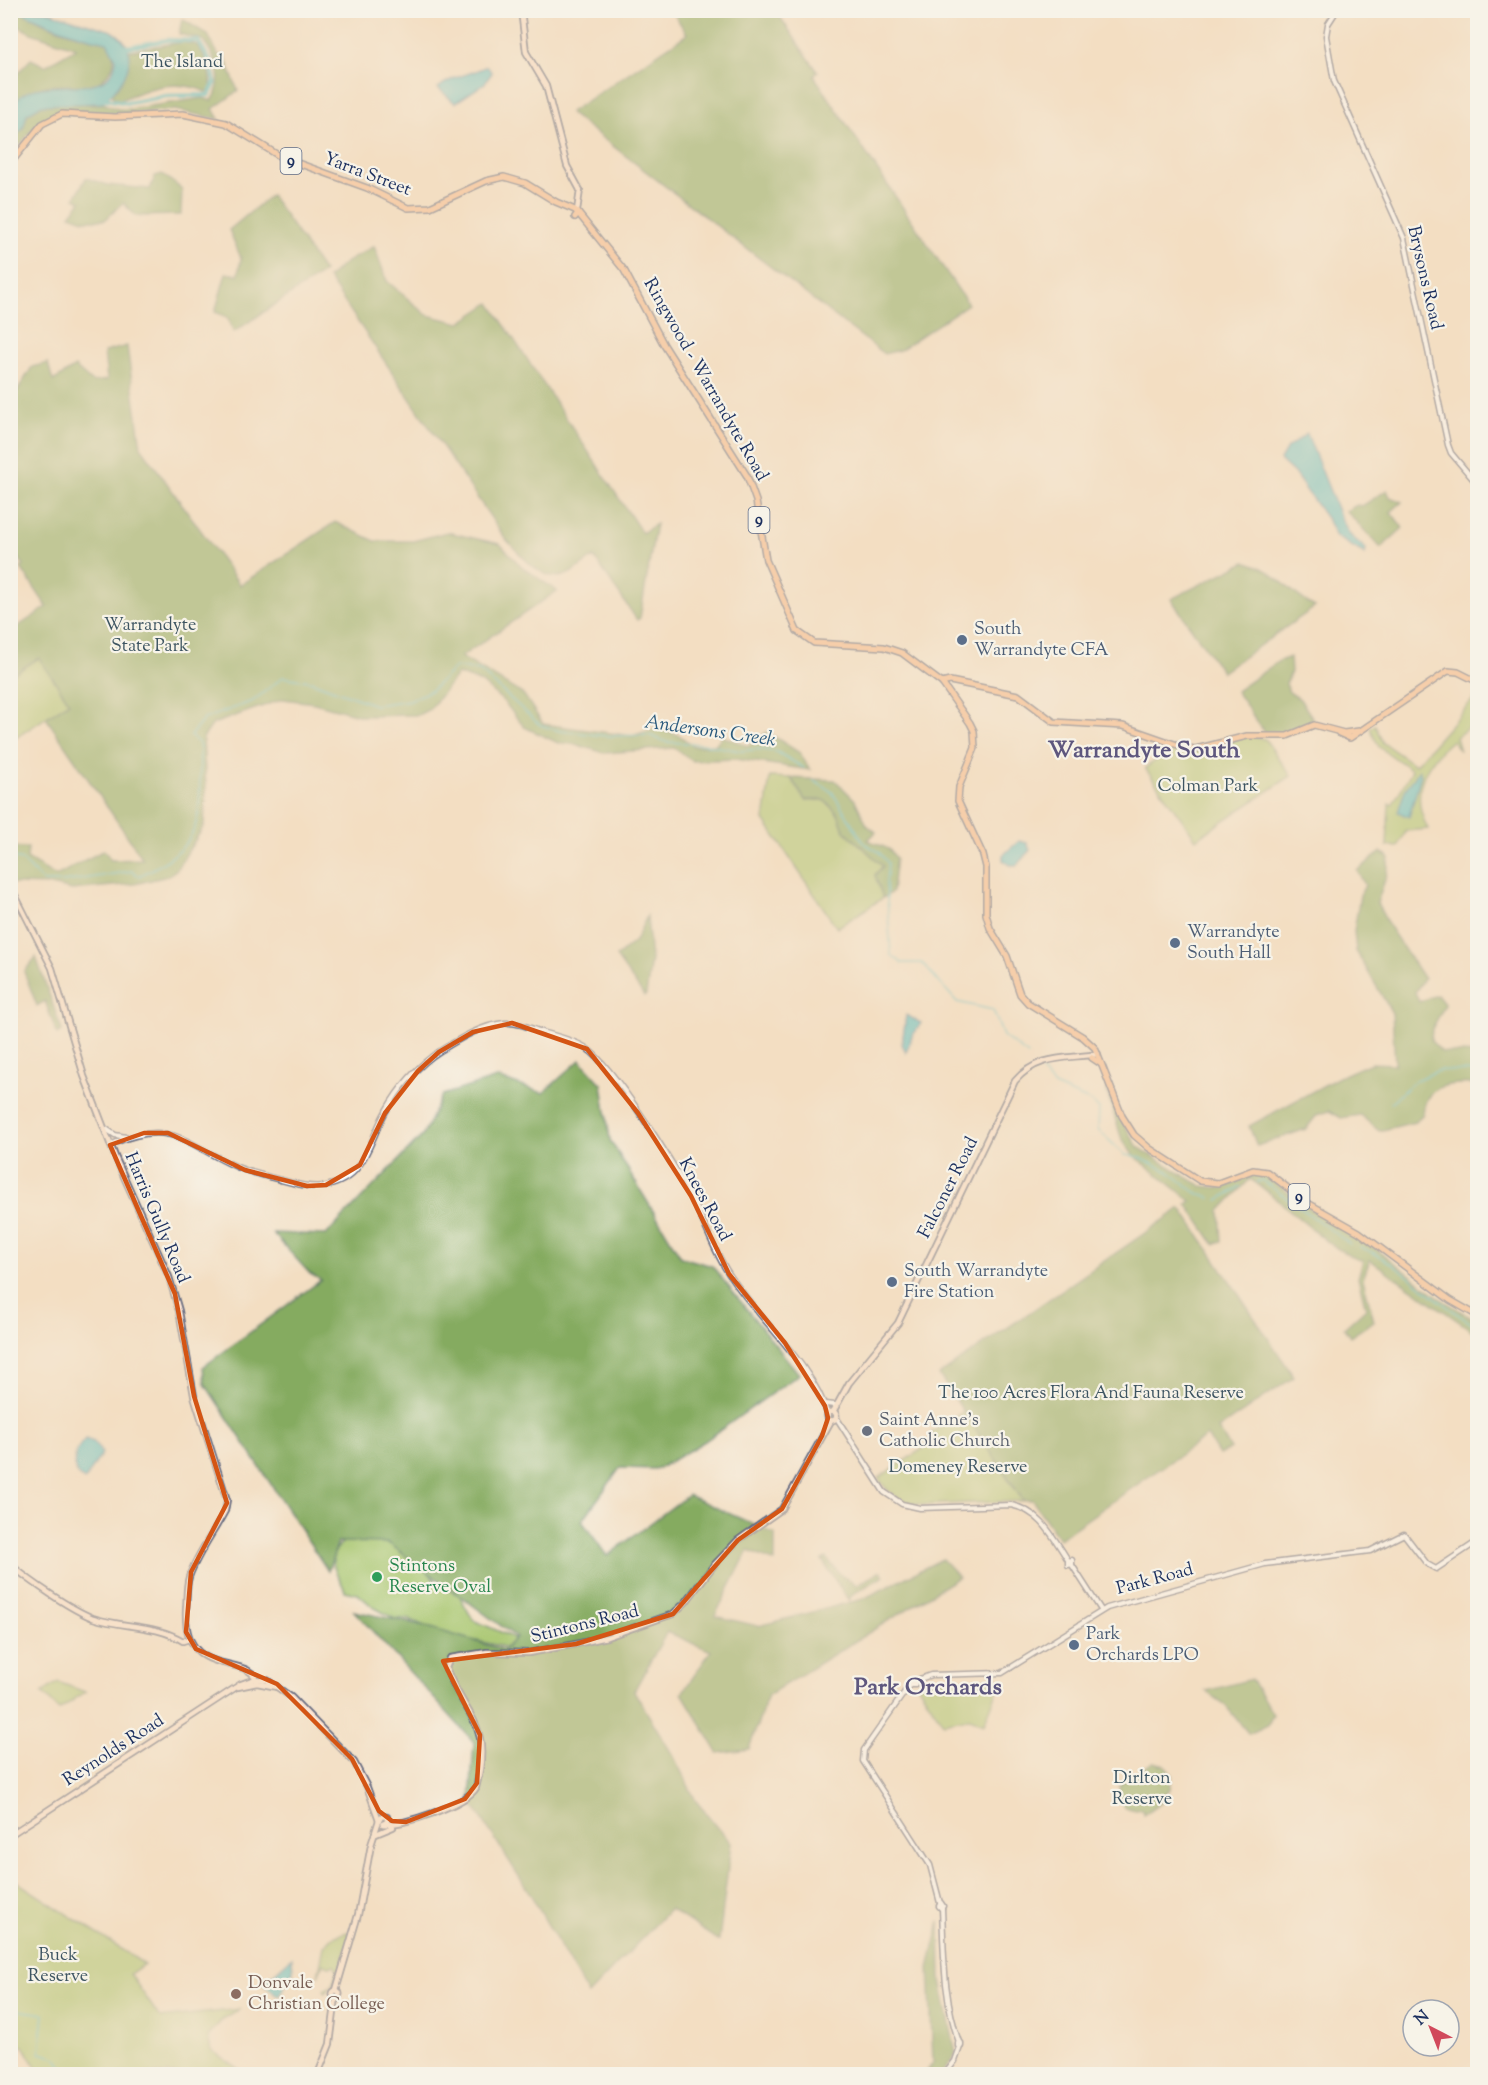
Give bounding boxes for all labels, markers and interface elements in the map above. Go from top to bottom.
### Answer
park label: The Island [141,50,223,76]
street label: Yarra Street [320,146,414,204]
road number: 9 [280,148,302,174]
street label: Brysons Road [1399,223,1449,333]
street label: Ringwood - Warrandyte Road [636,274,774,486]
road number: 9 [748,507,770,533]
park label: Warrandyte State Park [104,613,196,660]
place label: South Warrandyte CFA [974,617,1109,664]
marker: South Warrandyte CFA [955,633,969,647]
water label: Andersons Creek [642,708,778,756]
district label: Warrandyte South [1048,734,1241,768]
park label: Colman Park [1158,774,1259,800]
place label: Warrandyte South Hall [1187,920,1280,967]
marker: Warrandyte South Hall [1168,936,1182,950]
street label: Falconer Road [912,1133,986,1243]
street label: Harris Gully Road [117,1148,195,1288]
street label: Knees Road [671,1153,737,1247]
road number: 9 [1288,1184,1310,1210]
place label: South Warrandyte Fire Station [904,1259,1048,1306]
marker: South Warrandyte Fire Station [885,1275,899,1289]
park label: The 100 Acres Flora And Fauna Reserve [938,1381,1244,1407]
place label: Saint Anne's Catholic Church [879,1408,1011,1455]
marker: Saint Anne's Catholic Church [860,1424,874,1438]
park label: Domeney Reserve [889,1455,1027,1481]
place label: Stintons Reserve Oval [389,1554,491,1601]
street label: Park Road [1114,1557,1196,1603]
marker: Stintons Reserve Oval [370,1570,384,1584]
street label: Stintons Road [528,1599,642,1651]
place label: Park Orchards LPO [1086,1622,1199,1669]
marker: Park Orchards LPO [1067,1638,1081,1652]
district label: Park Orchards [854,1671,1002,1705]
street label: Reynolds Road [58,1708,170,1794]
park label: Dirlton Reserve [1112,1766,1172,1813]
park label: Buck Reserve [28,1943,88,1990]
place label: Donvale Christian College [248,1971,385,2018]
marker: Donvale Christian College [229,1987,243,2001]
north arrow [1401,1998,1461,2058]
text: N [1410,2006,1435,2032]

